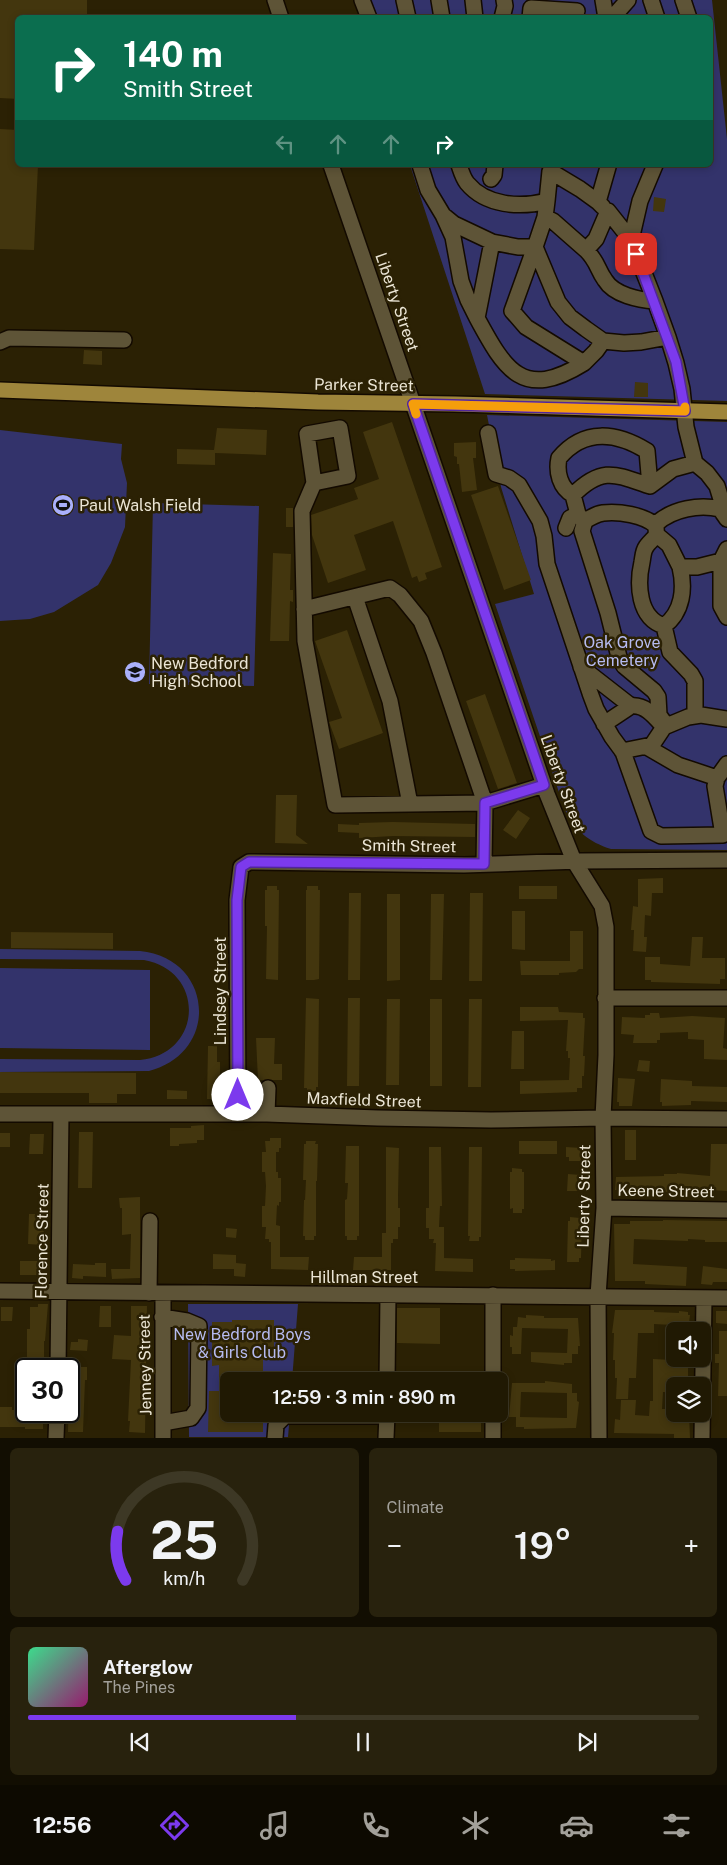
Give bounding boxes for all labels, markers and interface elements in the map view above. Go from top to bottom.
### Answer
text: 140 m [123,34,223,75]
icon: right [40,35,105,100]
text: Smith Street [123,76,253,102]
icon: left [271,130,299,158]
icon: ahead [324,130,352,158]
icon: ahead [377,130,405,158]
icon: right [430,130,458,158]
pin [615,233,657,275]
icon: arrive [622,240,650,268]
street label: Liberty Street [371,250,423,354]
street label: Parker Street [314,375,414,395]
sports icon: Paul Walsh Field [51,493,75,517]
place label: Paul Walsh Field [79,496,201,515]
park label: Oak Grove Cemetery [583,633,661,670]
place label: New Bedford High School [151,654,249,691]
school or university icon: New Bedford High School [123,660,147,684]
street label: Liberty Street [536,732,590,836]
street label: Smith Street [362,836,456,856]
street label: Lindsey Street [211,937,230,1045]
position arrow [211,1068,263,1120]
street label: Maxfield Street [306,1088,422,1112]
street label: Liberty Street [574,1144,594,1248]
street label: Keene Street [617,1181,715,1201]
street label: Florence Street [31,1183,53,1299]
street label: Hillman Street [310,1268,418,1287]
street label: Jenney Street [135,1314,155,1416]
map controls [666,1322,711,1422]
button: sound [666,1322,711,1367]
park label: New Bedford Boys & Girls Club [173,1325,311,1362]
speed limit sign: 30 [15,1358,80,1423]
button: layers [666,1377,711,1422]
text: 12:59 · 3 min · 890 m [272,1386,456,1408]
text: Climate [387,1498,444,1517]
text: 25 [150,1510,218,1571]
text: 19° [514,1523,572,1568]
text: − [387,1529,402,1562]
text: + [683,1529,699,1562]
text: km/h [163,1568,205,1589]
text: Afterglow [103,1656,193,1678]
text: The Pines [103,1678,175,1697]
icon: previous [126,1728,154,1756]
icon: pause [349,1728,377,1756]
icon: next [573,1728,601,1756]
icon: directions [157,1808,192,1843]
icon: music [257,1808,292,1843]
icon: phone [358,1808,393,1843]
icon: climate [458,1808,493,1843]
icon: car [559,1808,594,1843]
icon: filters [659,1808,694,1843]
text: 12:56 [33,1812,91,1838]

